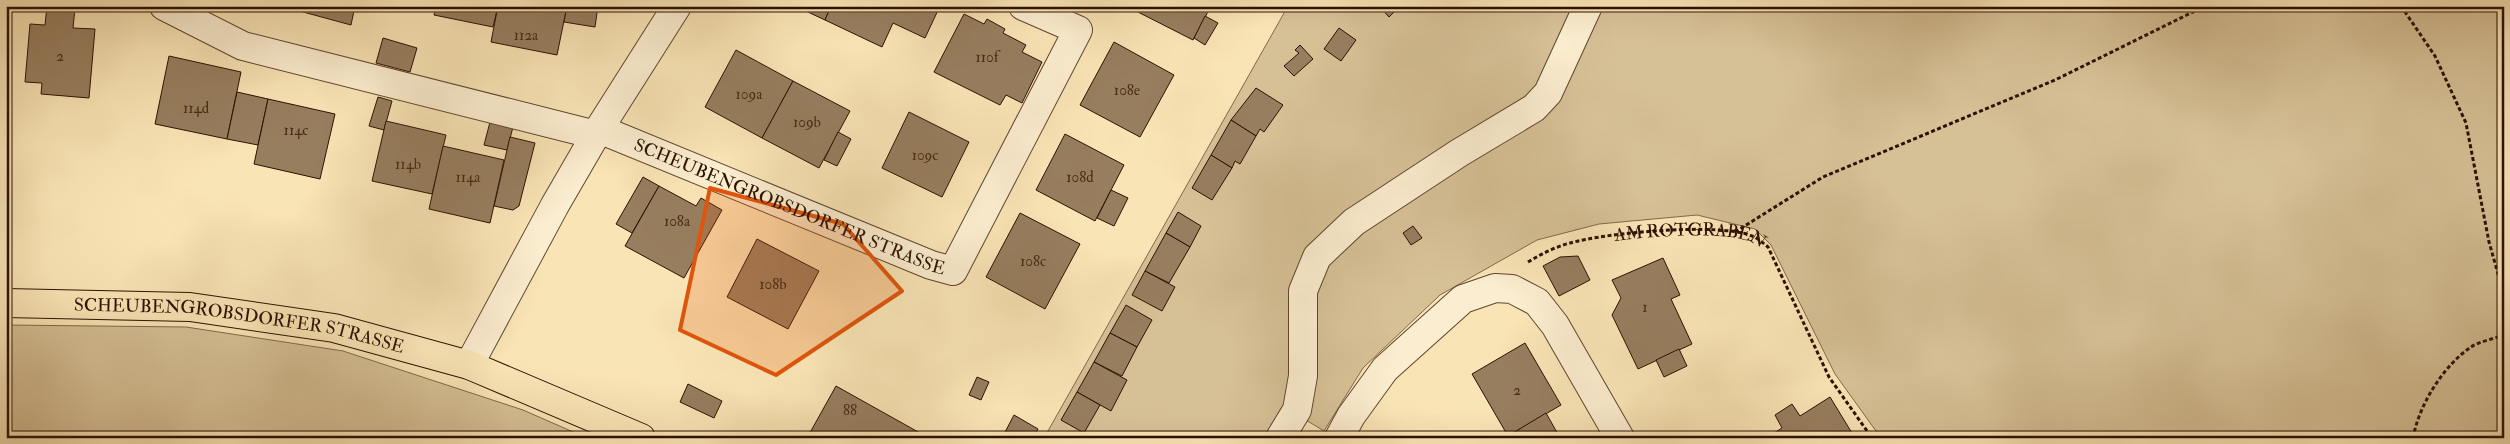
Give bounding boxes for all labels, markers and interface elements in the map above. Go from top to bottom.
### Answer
house number: 112a [514,26,539,45]
house number: 2 [56,47,64,66]
house number: 110f [975,48,1001,67]
house number: 108e [1114,81,1140,100]
house number: 109a [736,85,763,104]
house number: 114d [183,99,210,118]
house number: 109b [793,113,821,132]
house number: 114c [284,121,308,140]
street label: SCHEUBENGROBSDORFER STRASSE [630,134,948,280]
house number: 109c [912,146,938,165]
house number: 114b [395,155,421,174]
house number: 114a [456,168,481,187]
house number: 108d [1066,168,1094,187]
house number: 108a [664,212,691,231]
street label: AM ROTGRABEN [1612,218,1771,254]
house number: 108c [1020,252,1046,271]
house number: 108b [759,275,787,294]
street label: SCHEUBENGROBSDORFER STRASSE [74,293,407,359]
house number: 1 [1642,298,1648,317]
house number: 2 [1513,381,1521,400]
house number: 88 [843,401,857,420]

